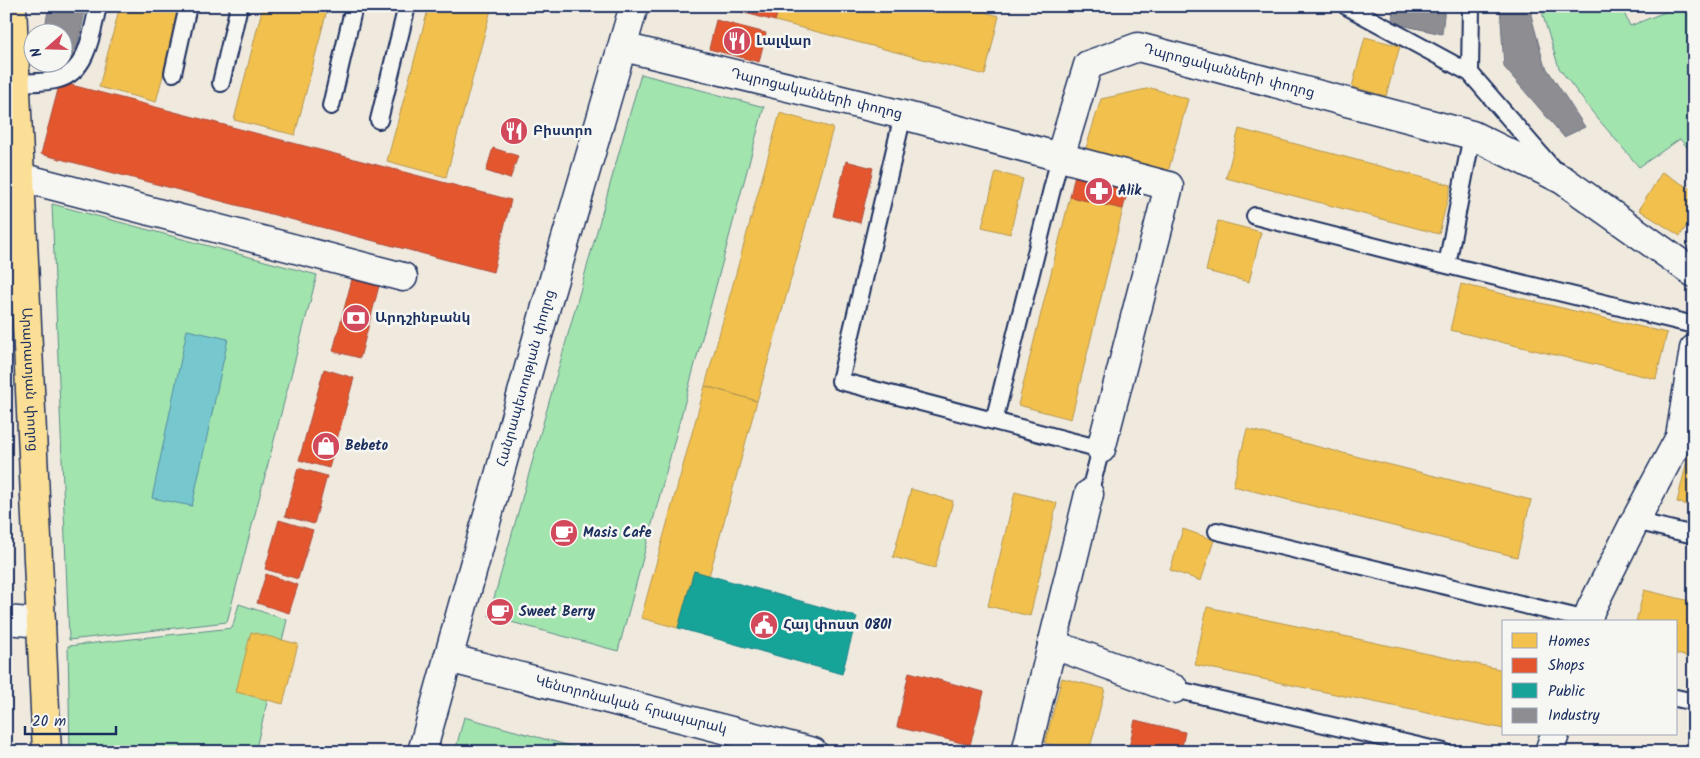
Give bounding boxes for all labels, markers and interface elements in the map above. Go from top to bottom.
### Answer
north arrow [22,22,72,72]
restaurant icon: Լալվար [722,26,752,56]
place label: Լալվար [756,30,811,52]
street label: Դպրոցականների փողոց [1141,38,1317,104]
text: N [25,44,49,60]
street label: Դպրոցականների փողոց [728,62,905,125]
restaurant icon: Բիստրո [499,116,529,146]
place label: Բիստրո [533,120,593,142]
pharmacy icon: Alik [1084,176,1114,206]
place label: Alik [1118,180,1142,202]
street label: Հանրապետության փողոց [491,287,561,469]
bank icon: Արդշինբանկ [341,303,371,333]
street label: Արարատյան փողոց [15,307,44,452]
place label: Արդշինբանկ [375,307,471,329]
shop icon: Bebeto [311,431,341,461]
place label: Bebeto [345,435,389,457]
cafe icon: Masis Cafe [549,518,579,548]
place label: Masis Cafe [583,522,652,544]
cafe icon: Sweet Berry [485,597,515,627]
place label: Sweet Berry [519,601,596,623]
public building icon: Հայ փոստ 0801 [749,610,779,640]
place label: Հայ փոստ 0801 [783,614,892,636]
legend [1502,620,1678,736]
text: Homes [1548,630,1591,654]
text: Shops [1548,654,1585,678]
street label: Կենտրոնական հրապարակ [533,670,729,740]
text: Public [1548,680,1585,704]
scale bar [25,703,116,735]
text: Industry [1548,704,1601,728]
text: 20 m [32,710,66,734]

